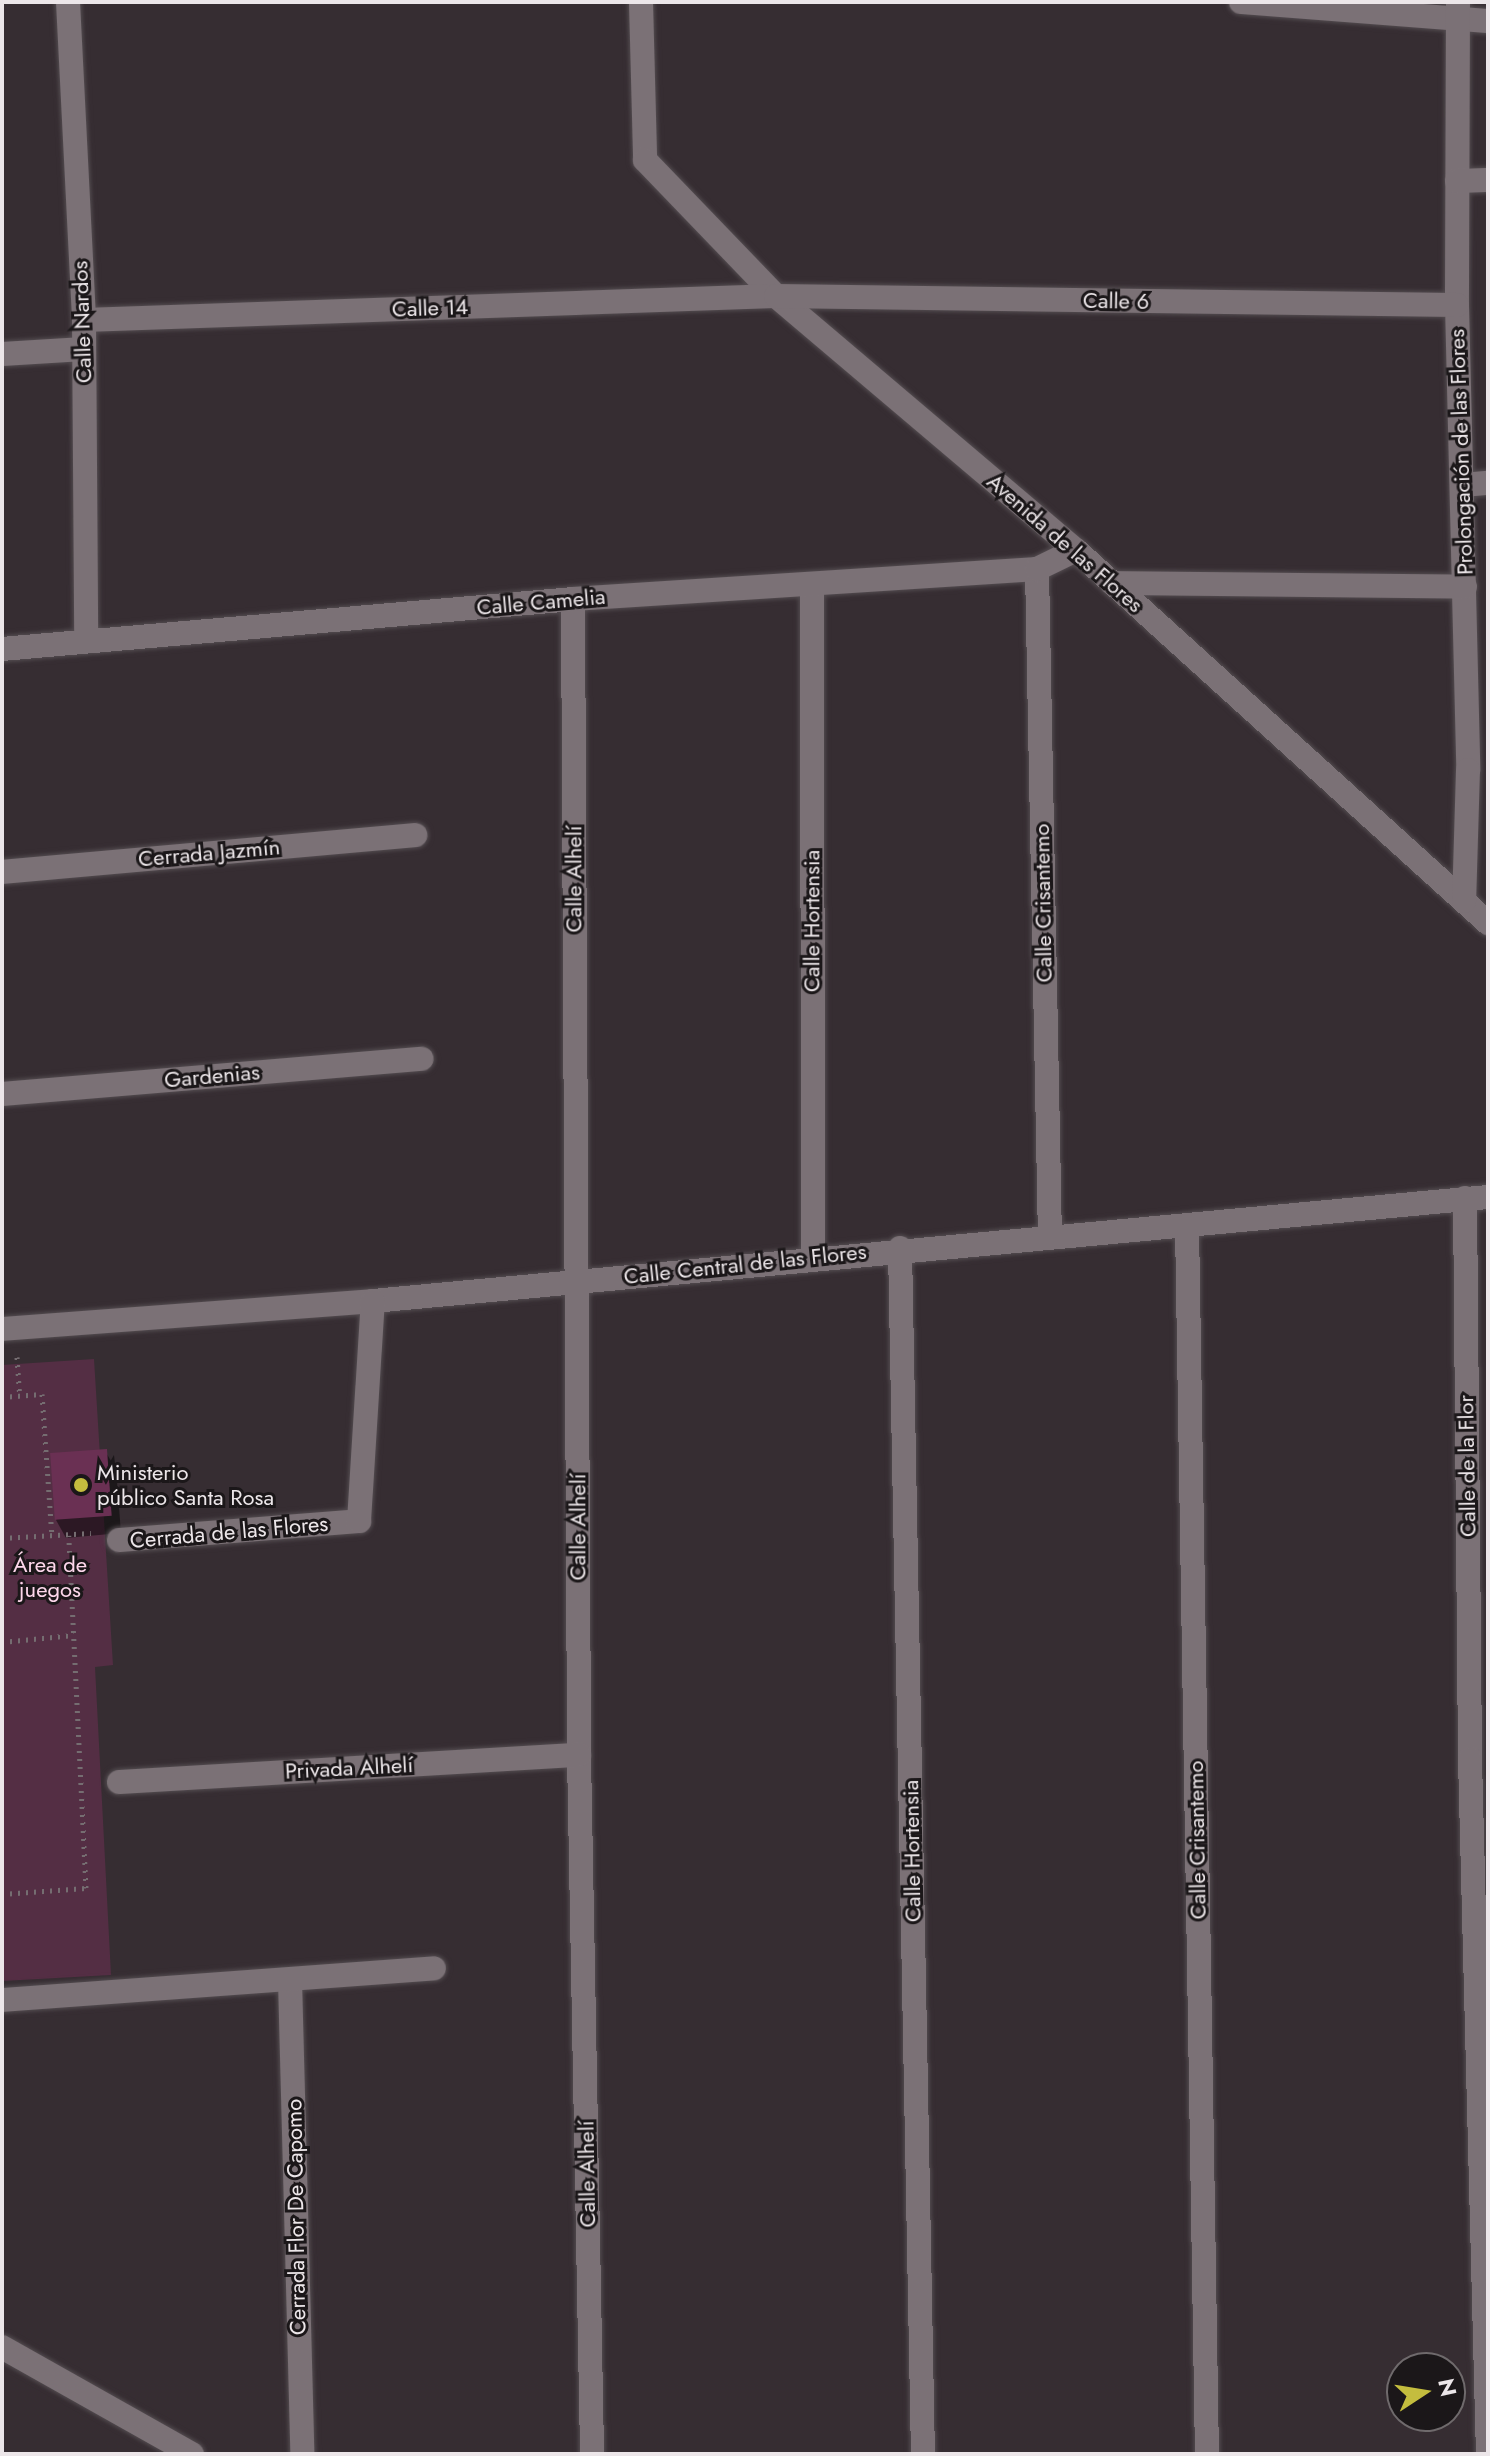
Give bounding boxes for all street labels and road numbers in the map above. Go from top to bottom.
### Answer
street label: Calle Nardos [67,260,97,384]
street label: Calle 6 [1083,287,1149,315]
street label: Calle 14 [391,293,469,323]
street label: Prolongación de las Flores [1444,329,1478,575]
street label: Avenida de las Flores [982,468,1148,618]
street label: Calle Camelia [475,583,607,621]
street label: Calle Crisantemo [1028,823,1058,983]
street label: Calle Alhelí [561,826,587,932]
street label: Cerrada Jazmín [137,834,281,872]
street label: Calle Hortensia [799,850,825,992]
street label: Gardenias [163,1059,261,1093]
street label: Calle Central de las Flores [622,1238,868,1290]
street label: Calle de la Flor [1453,1395,1481,1537]
street label: Calle Alhelí [565,1474,591,1580]
street label: Cerrada de las Flores [129,1510,329,1554]
street label: Privada Alhelí [284,1751,414,1785]
street label: Calle Crisantemo [1182,1760,1212,1920]
street label: Calle Hortensia [898,1780,926,1922]
street label: Cerrada Flor De Capomo [281,2099,311,2335]
street label: Calle Alhelí [573,2120,601,2228]

